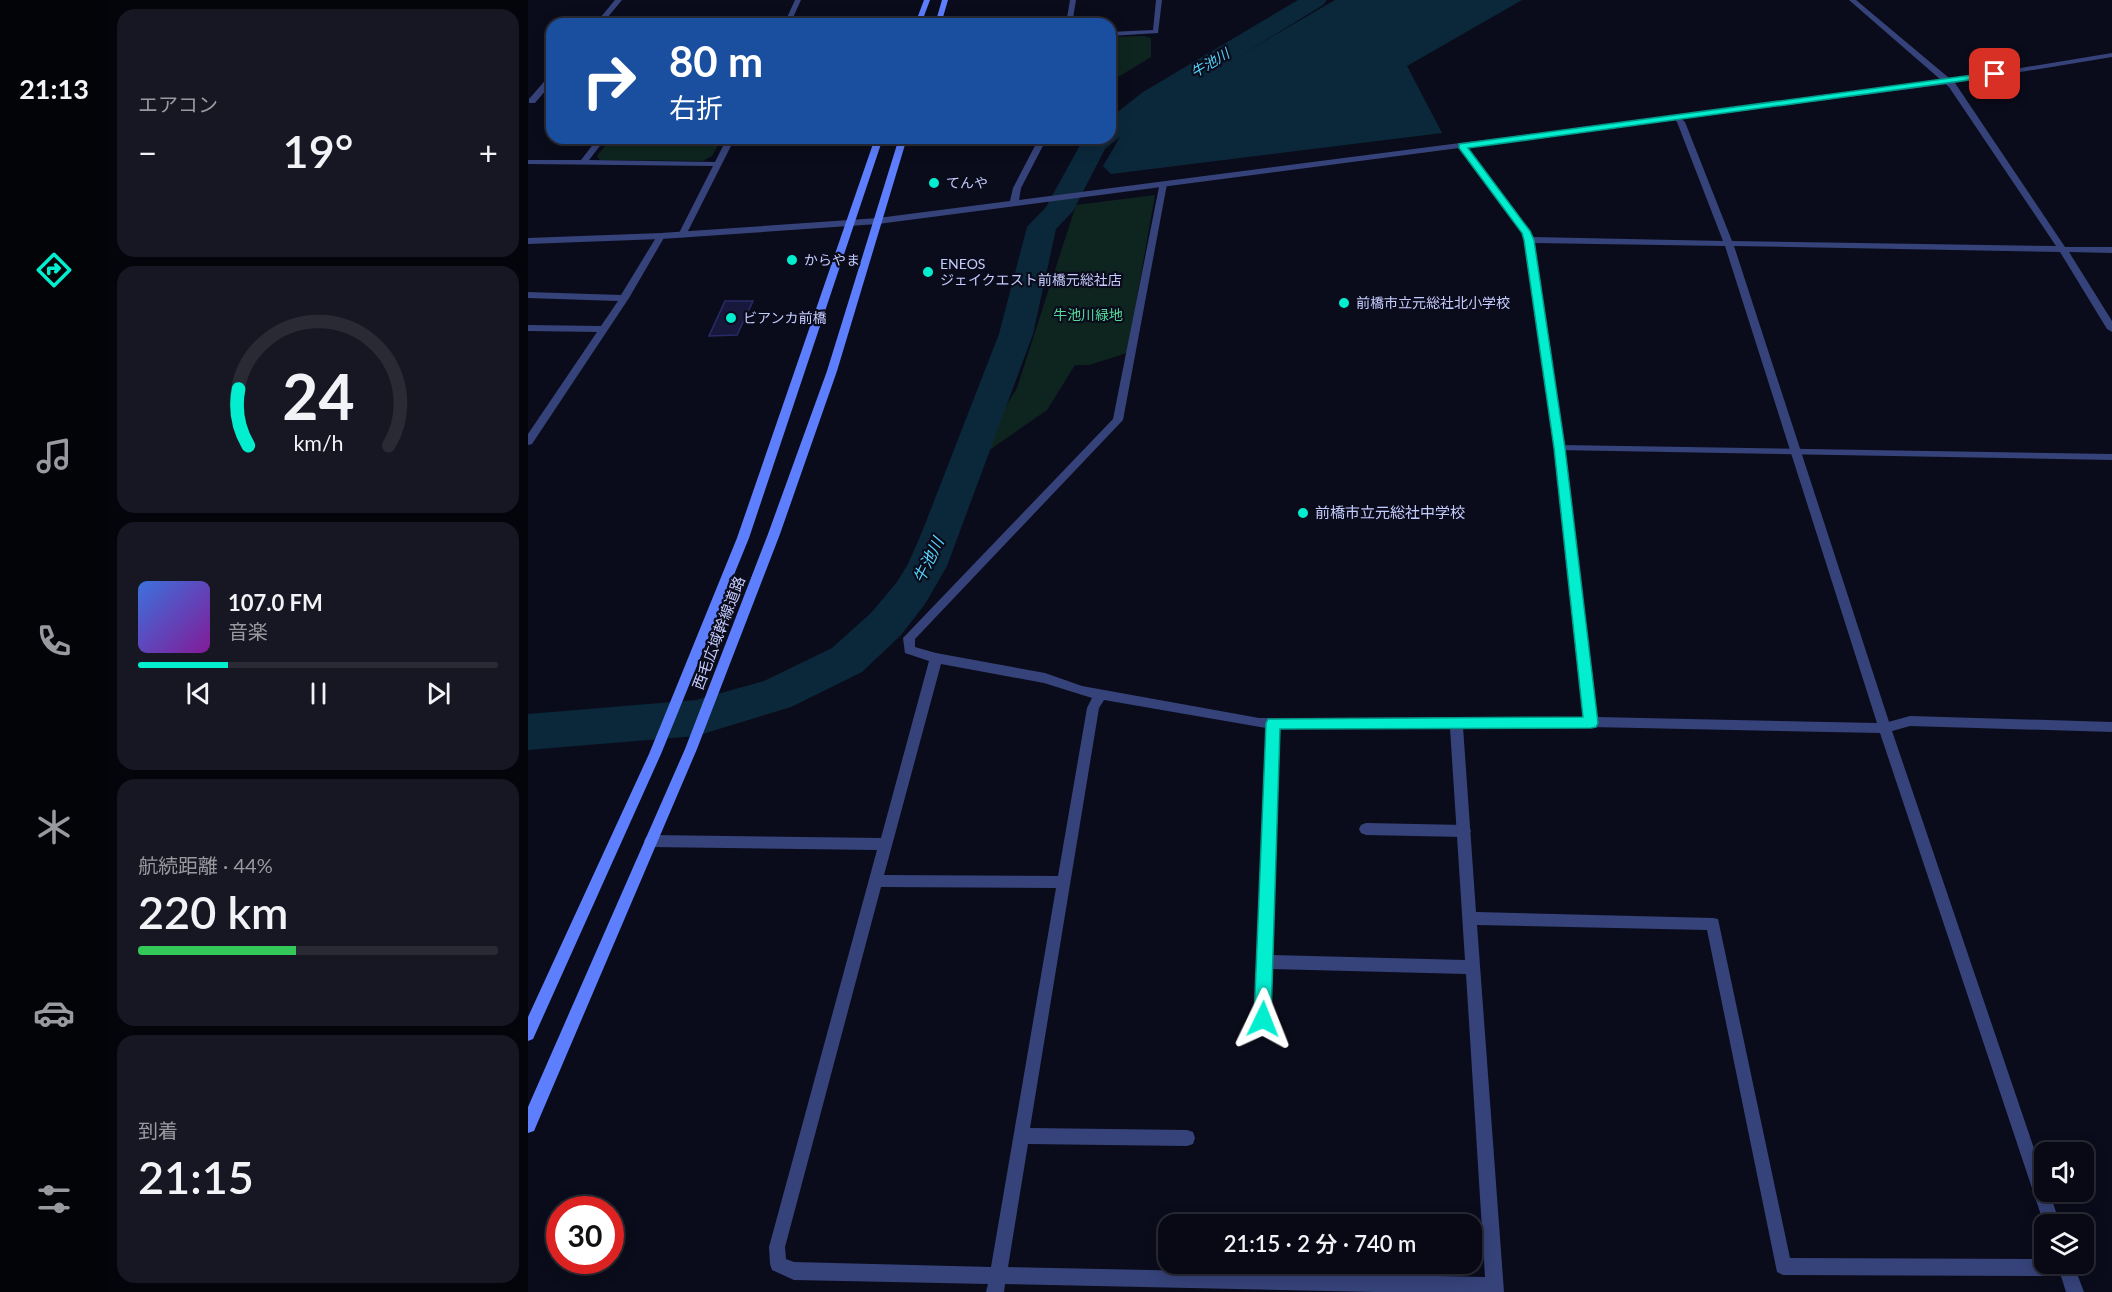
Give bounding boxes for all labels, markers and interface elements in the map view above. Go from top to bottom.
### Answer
text: 80 m [669,36,763,86]
icon: right [570,42,648,120]
water label: 牛池川 [1187,43,1234,81]
pin [1969,48,2020,99]
icon: arrive [1978,57,2011,90]
text: 21:13 [19,72,89,105]
text: 右折 [669,91,723,124]
text: エアコン [138,92,218,116]
text: 19° [283,124,353,178]
text: − [138,132,157,172]
text: + [479,132,498,172]
place label: てんや [946,174,988,191]
marker: てんや [927,176,941,190]
icon: directions [33,249,75,291]
place label: からやま [804,251,860,268]
marker: からやま [785,253,799,267]
place label: ENEOS ジェイクエスト前橋元総社店 [940,255,1122,288]
marker: ENEOS ジェイクエスト前橋元総社店 [921,265,935,279]
place label: 前橋市立元総社北小学校 [1356,294,1510,311]
marker: 前橋市立元総社北小学校 [1337,296,1351,310]
park label: 牛池川緑地 [1053,306,1123,323]
place label: ビアンカ前橋 [743,309,826,326]
marker: ビアンカ前橋 [724,311,738,325]
text: 24 [282,359,354,434]
text: km/h [293,431,343,457]
icon: music [33,435,75,477]
place label: 前橋市立元総社中学校 [1315,503,1465,521]
marker: 前橋市立元総社中学校 [1296,506,1310,520]
water label: 牛池川 [908,532,947,586]
street label: 西毛広域幹線道路 [688,573,748,692]
text: 107.0 FM [228,589,323,616]
text: 音楽 [228,619,268,643]
icon: phone [33,620,75,662]
icon: previous [182,677,215,710]
icon: pause [302,677,335,710]
icon: next [422,677,455,710]
icon: climate [33,806,75,848]
text: 航続距離 · 44% [138,853,273,877]
text: 220 km [138,885,288,939]
position arrow [1231,987,1295,1051]
icon: car [33,992,75,1034]
text: 到着 [138,1118,178,1142]
map controls [2034,1142,2094,1274]
button: sound [2034,1142,2094,1202]
text: 21:15 [138,1150,254,1204]
icon: filters [33,1178,75,1220]
speed limit sign: 30 [546,1196,624,1274]
button: layers [2034,1214,2094,1274]
text: 21:15 · 2 分 · 740 m [1224,1230,1416,1257]

